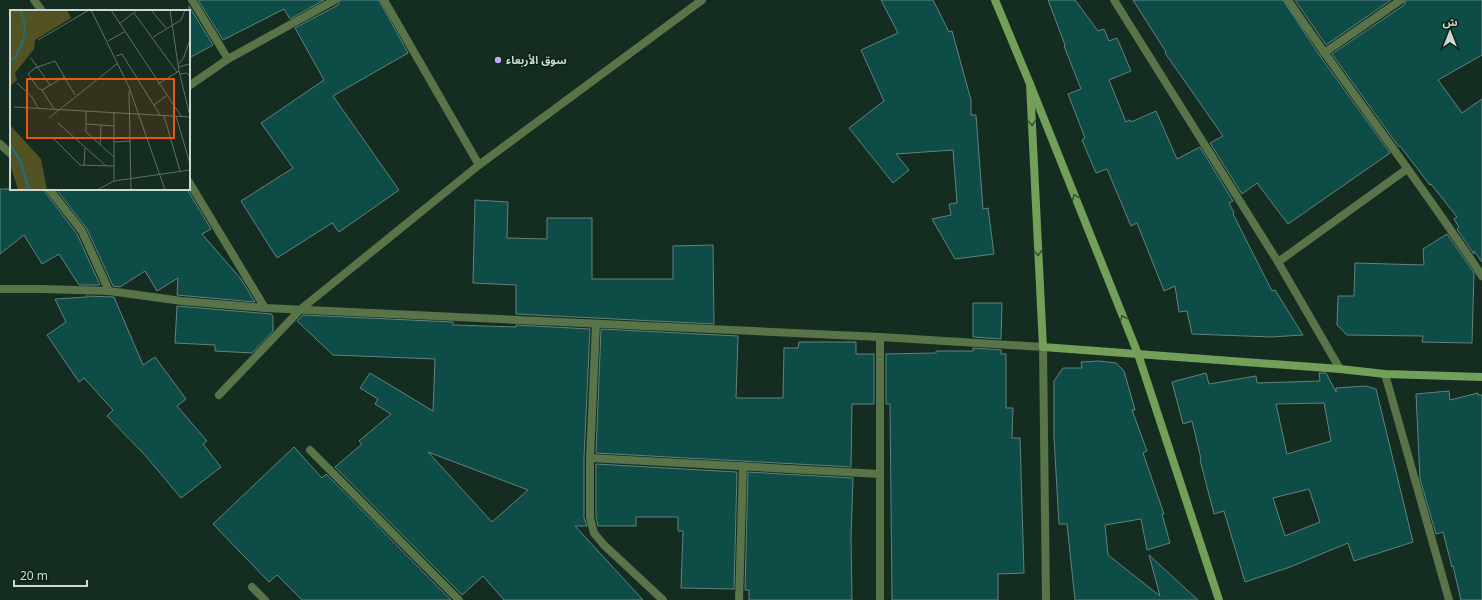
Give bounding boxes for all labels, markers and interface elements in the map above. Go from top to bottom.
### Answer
inset map [10,10,190,190]
text: ش [1442,11,1458,34]
north arrow [1430,12,1470,52]
place label: سوق الأربعاء [506,49,567,72]
marker: سوق الأربعاء [493,55,503,65]
one-way arrow [1028,120,1037,126]
one-way arrow [1072,193,1080,200]
one-way arrow [1034,250,1043,256]
one-way arrow [1120,314,1128,321]
scale bar [14,562,87,588]
text: 20 m [20,564,48,589]

